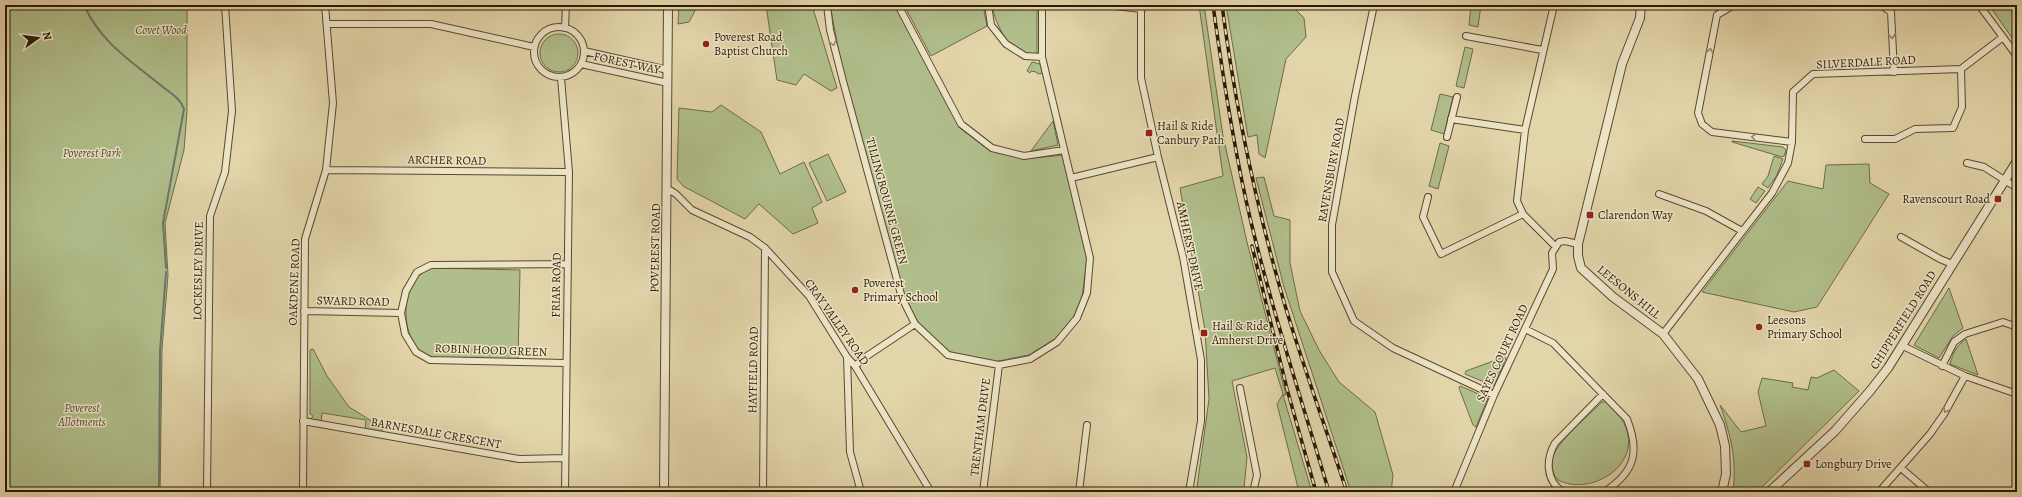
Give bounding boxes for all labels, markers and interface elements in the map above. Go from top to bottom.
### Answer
north arrow [18,18,58,58]
park label: Covet Wood [135,22,187,38]
place label: Poverest Road Baptist Church [714,29,789,59]
text: N [39,30,55,41]
one-way arrow [1888,33,1896,39]
marker: Poverest Road Baptist Church [701,39,711,49]
one-way arrow [829,40,837,47]
street label: FOREST WAY [592,48,662,78]
one-way arrow [1705,48,1713,54]
street label: SILVERDALE ROAD [1816,51,1916,73]
street label: RAVENSBURY ROAD [1314,117,1348,223]
place label: Hail & Ride Canbury Path [1157,118,1225,148]
marker: Hail & Ride Canbury Path [1144,128,1154,138]
one-way arrow [1751,133,1757,142]
street label: TILLINGBOURNE GREEN [862,136,912,267]
park label: Poverest Park [63,145,122,161]
street label: ARCHER ROAD [407,151,486,169]
place label: Ravenscourt Road [1902,191,1991,207]
marker: Ravenscourt Road [1993,194,2003,204]
street label: AMHERST DRIVE [1173,199,1207,292]
street label: POVEREST ROAD [646,203,664,293]
place label: Clarendon Way [1598,207,1673,223]
marker: Clarendon Way [1585,210,1595,220]
street label: LOCKESLEY DRIVE [189,221,207,321]
street label: OAKDENE ROAD [284,238,304,326]
street label: FRIAR ROAD [547,252,565,318]
street label: LEESONS HILL [1594,261,1665,323]
street label: CHIPPERFIELD ROAD [1866,268,1940,372]
place label: Poverest Primary School [863,275,938,305]
street label: CRAY VALLEY ROAD [801,276,873,368]
marker: Poverest Primary School [850,285,860,295]
street label: SWARD ROAD [316,292,390,310]
street label: SAYES COURT ROAD [1472,302,1532,404]
place label: Leesons Primary School [1767,312,1842,342]
place label: Hail & Ride Amherst Drive [1211,318,1283,348]
marker: Leesons Primary School [1754,322,1764,332]
street label: HAYFIELD ROAD [744,326,762,414]
marker: Hail & Ride Amherst Drive [1199,328,1209,338]
street label: ROBIN HOOD GREEN [434,340,548,360]
street label: TRENTHAM DRIVE [966,377,994,477]
park label: Poverest Allotments [57,400,106,430]
one-way arrow [1944,406,1951,413]
street label: BARNESDALE CRESCENT [370,414,503,452]
place label: Longbury Drive [1815,456,1892,472]
marker: Longbury Drive [1802,459,1812,469]

